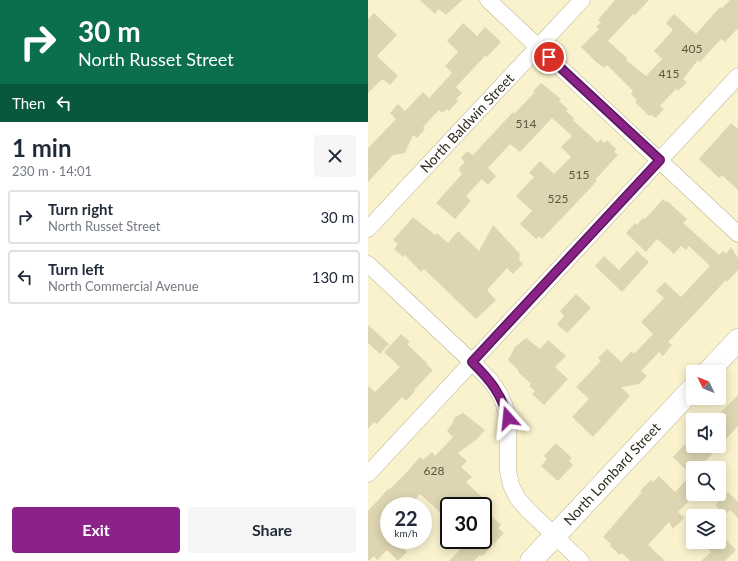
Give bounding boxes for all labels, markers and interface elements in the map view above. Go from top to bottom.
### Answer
text: 30 m [78,14,141,48]
icon: right [12,16,64,68]
pin [532,40,566,74]
house number: 405 [682,41,702,56]
icon: arrive [538,46,560,68]
text: North Russet Street [78,48,234,70]
house number: 415 [659,66,679,81]
street label: North Baldwin Street [416,69,517,176]
icon: left [53,92,75,114]
text: Then [12,94,45,112]
house number: 514 [516,116,536,131]
text: 1 min [12,133,72,162]
button: close [314,135,356,177]
text: 230 m · 14:01 [12,163,92,179]
house number: 515 [569,167,589,182]
house number: 525 [548,191,568,206]
text: Turn right [48,200,113,218]
icon: right [14,206,36,228]
text: 30 m [320,208,354,226]
text: North Russet Street [48,218,161,234]
text: Turn left [48,260,104,278]
icon: left [14,266,36,288]
text: 130 m [312,268,354,286]
text: North Commercial Avenue [48,278,199,294]
north arrow [686,365,726,405]
map controls [686,365,726,549]
position arrow [487,397,529,439]
button: sound [686,413,726,453]
street label: North Lombard Street [560,419,664,528]
button: search [686,461,726,501]
house number: 628 [424,463,444,478]
speed limit sign: 30 [440,497,492,549]
text: 22 [394,506,418,530]
button: Exit [12,507,180,553]
button: Share [188,507,356,553]
button: layers [686,509,726,549]
text: km/h [394,527,418,539]

